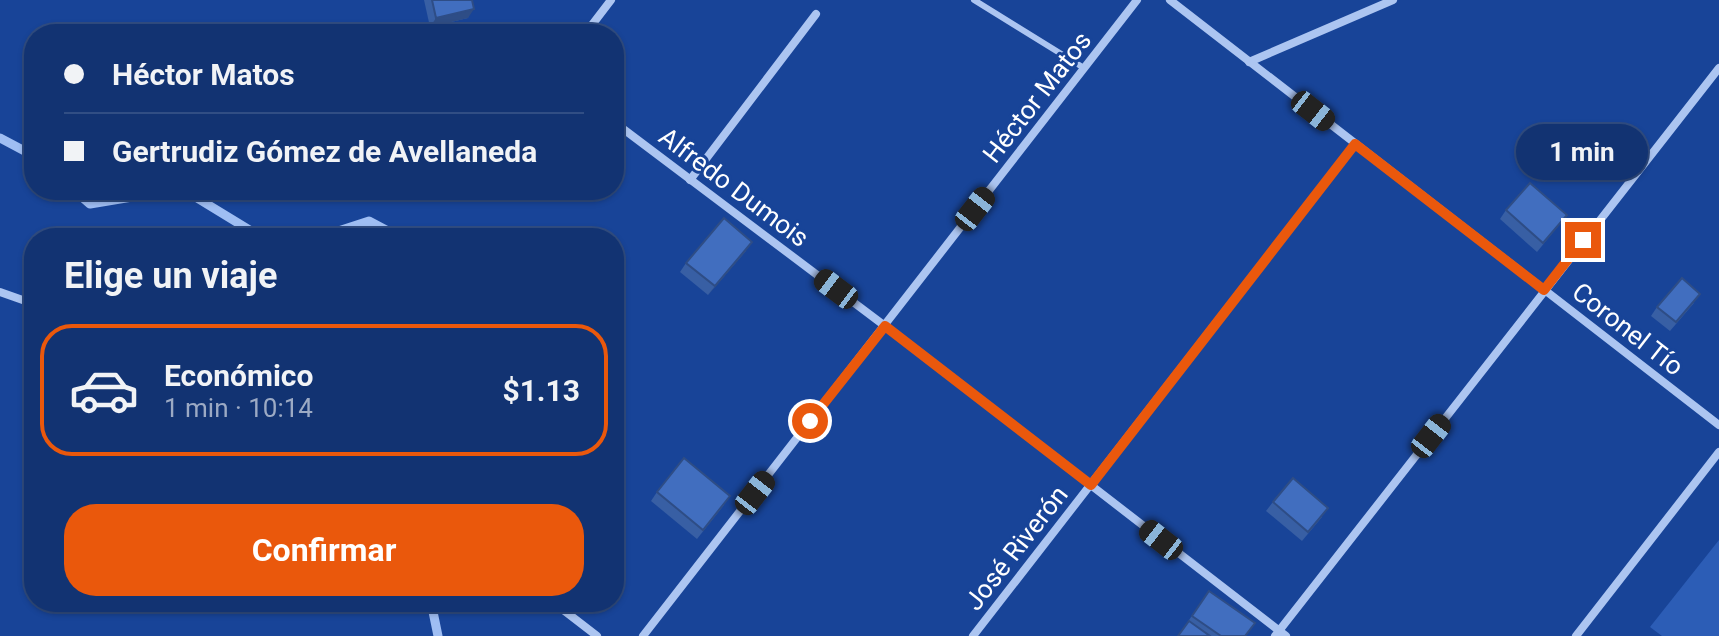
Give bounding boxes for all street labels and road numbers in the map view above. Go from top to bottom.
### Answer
street label: Héctor Matos [977,26,1097,168]
street label: Alfredo Dumois [653,121,815,253]
street label: Coronel Tío [1567,276,1689,382]
street label: José Riverón [958,480,1074,616]

